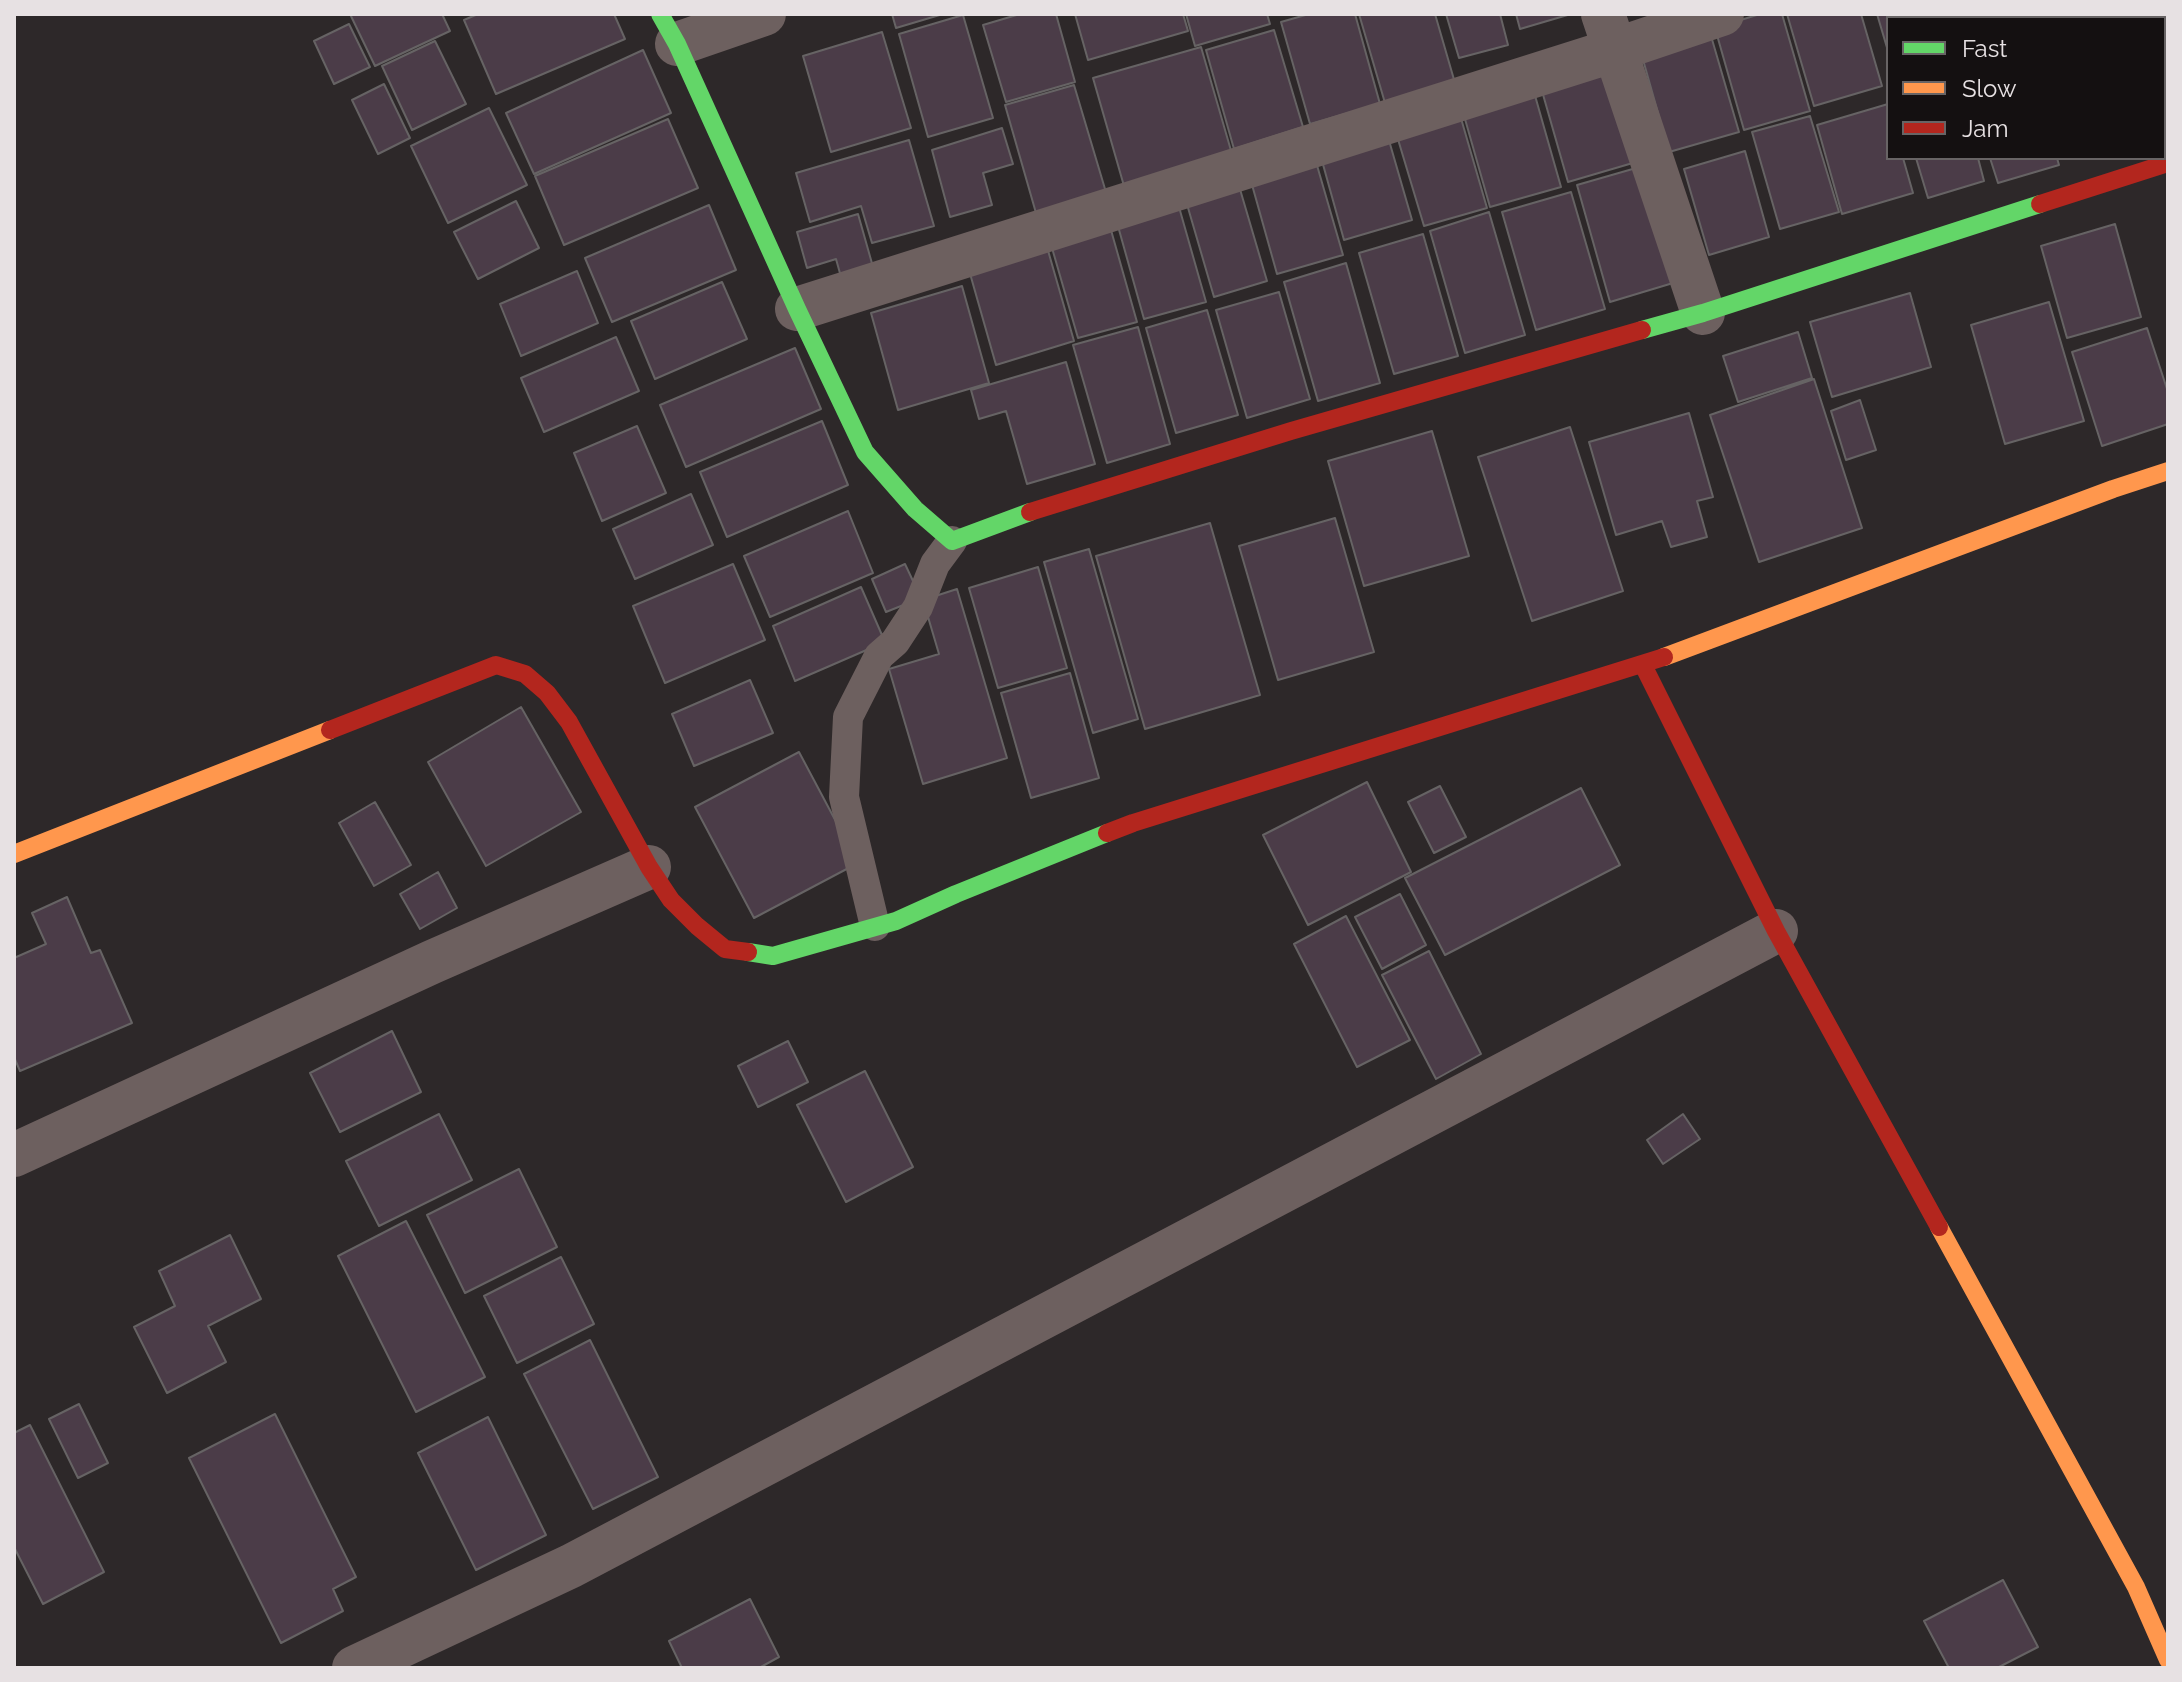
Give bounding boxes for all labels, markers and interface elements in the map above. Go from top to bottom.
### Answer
legend [1886,16,2166,160]
text: Fast [1962,34,2007,63]
text: Slow [1962,74,2016,103]
text: Jam [1962,114,2008,143]

